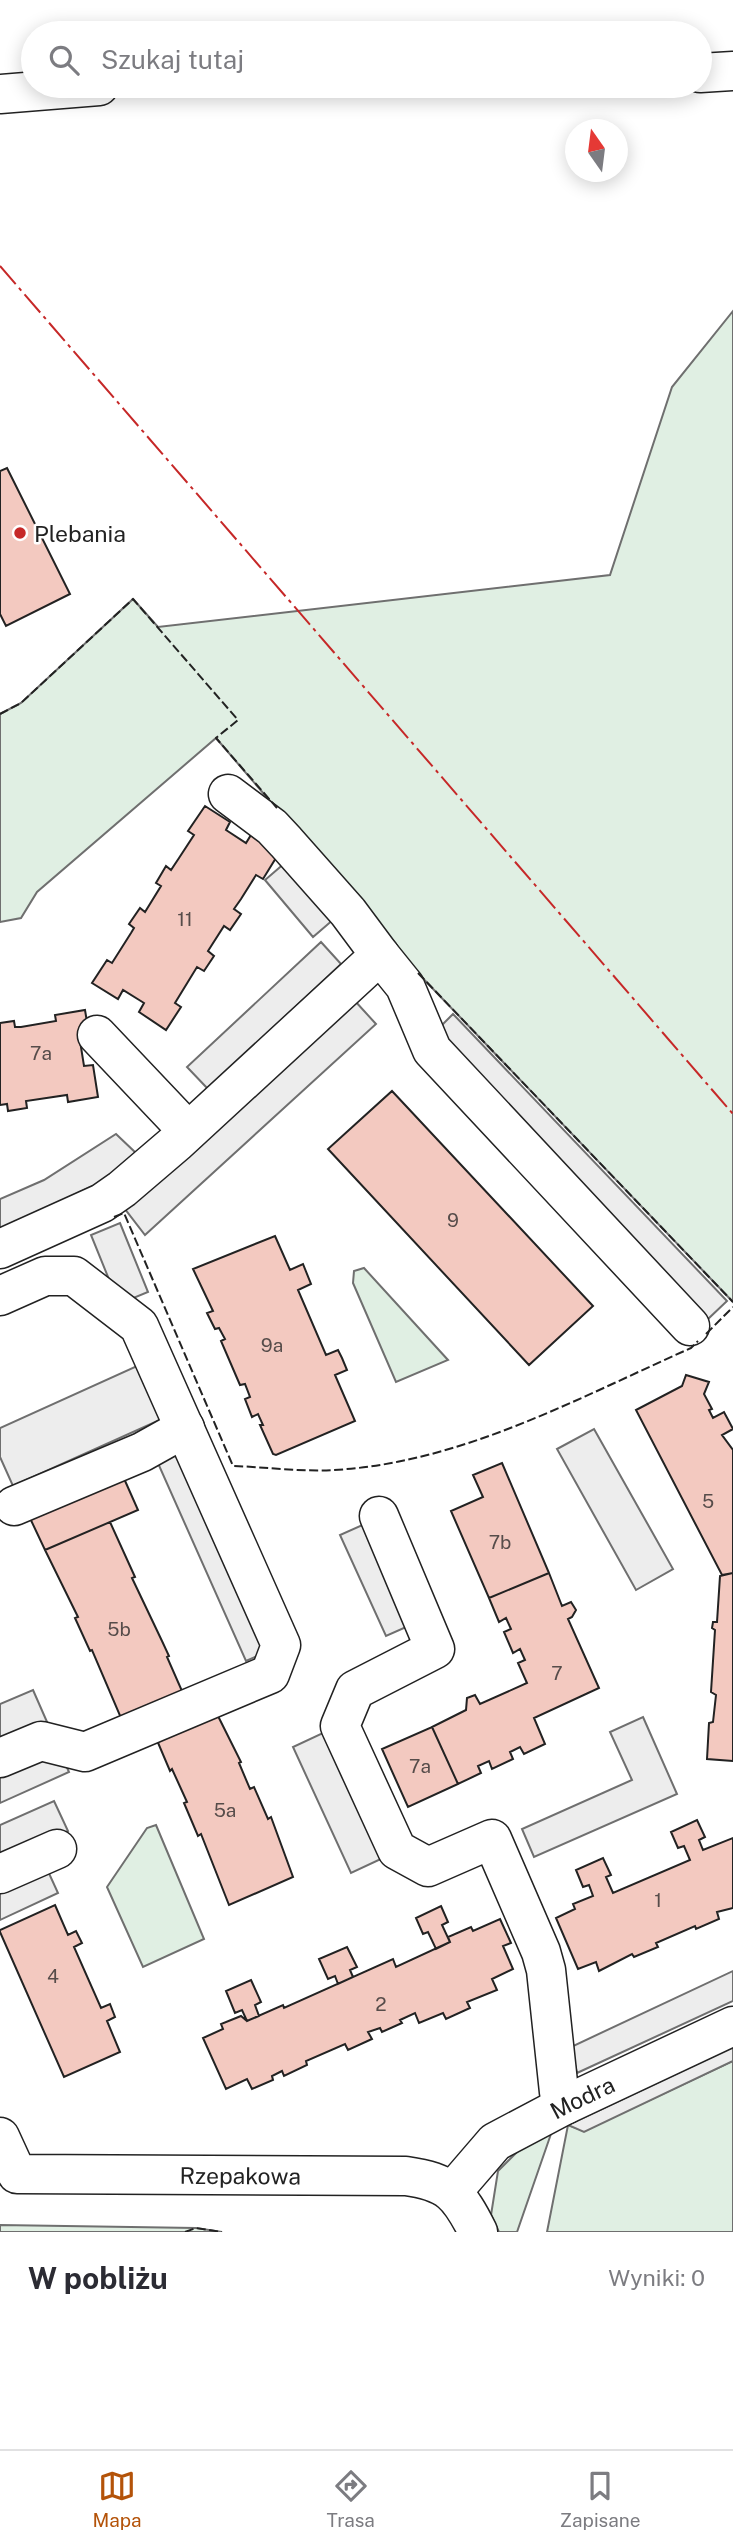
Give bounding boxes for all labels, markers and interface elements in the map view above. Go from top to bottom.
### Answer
search box [21,21,712,98]
icon: search [45,41,83,79]
text: Szukaj tutaj [101,44,244,75]
north arrow [565,119,628,182]
place label: Plebania [34,520,126,547]
marker: Plebania [12,525,28,541]
house number: 11 [177,908,193,930]
house number: 7a [30,1042,52,1064]
house number: 9 [447,1209,459,1231]
house number: 9a [261,1334,283,1356]
house number: 5 [702,1490,714,1512]
house number: 7b [489,1531,511,1553]
house number: 5b [107,1618,131,1640]
house number: 7 [551,1662,563,1684]
house number: 7a [409,1755,431,1777]
house number: 5a [214,1799,236,1821]
house number: 1 [654,1889,662,1911]
house number: 4 [47,1965,59,1987]
house number: 2 [375,1993,387,2015]
street label: Modra [545,2070,619,2124]
street label: Rzepakowa [180,2161,301,2189]
text: W pobliżu [28,2260,168,2296]
text: Wyniki: 0 [608,2264,705,2291]
tab: Mapa [93,2467,141,2531]
tab: Trasa [327,2467,375,2531]
tab: Zapisane [560,2467,640,2531]

